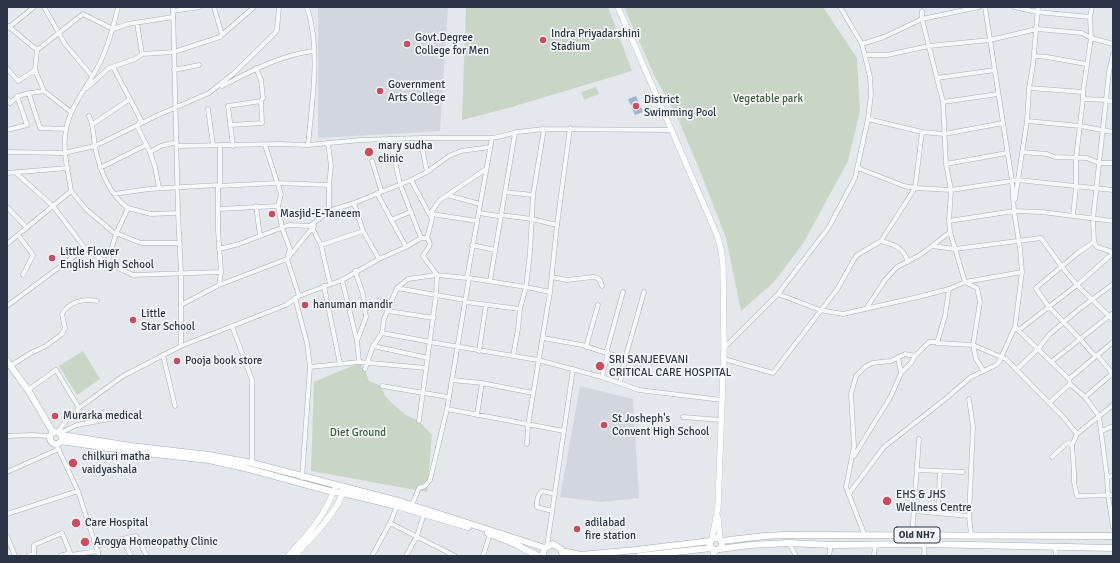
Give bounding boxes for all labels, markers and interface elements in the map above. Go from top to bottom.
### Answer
place label: Indra Priyadarshini Stadium [551,27,640,53]
place label: Govt.Degree College for Men [415,31,489,57]
marker: Indra Priyadarshini Stadium [538,35,548,45]
marker: Govt.Degree College for Men [402,39,412,49]
place label: Government Arts College [388,78,445,104]
marker: Government Arts College [375,86,385,96]
park label: Vegetable park [733,92,803,106]
place label: District Swimming Pool [644,93,716,119]
marker: District Swimming Pool [631,101,641,111]
place label: mary sudha clinic [378,139,432,165]
marker: mary sudha clinic [363,146,375,158]
place label: Masjid-E-Taneem [280,207,360,221]
marker: Masjid-E-Taneem [267,209,277,219]
place label: Little Flower English High School [60,245,154,271]
marker: Little Flower English High School [47,253,57,263]
place label: hanuman mandir [313,298,393,312]
marker: hanuman mandir [300,300,310,310]
place label: Little Star School [141,307,195,333]
marker: Little Star School [128,315,138,325]
place label: SRI SANJEEVANI CRITICAL CARE HOSPITAL [609,353,731,379]
place label: Pooja book store [185,354,262,368]
marker: Pooja book store [172,356,182,366]
marker: SRI SANJEEVANI CRITICAL CARE HOSPITAL [594,360,606,372]
place label: Murarka medical [63,409,142,423]
marker: Murarka medical [50,411,60,421]
place label: St Josheph's Convent High School [612,412,709,438]
marker: St Josheph's Convent High School [599,420,609,430]
park label: Diet Ground [330,426,386,440]
place label: chilkuri matha vaidyashala [82,450,150,476]
marker: chilkuri matha vaidyashala [67,457,79,469]
place label: EHS & JHS Wellness Centre [896,488,972,514]
marker: EHS & JHS Wellness Centre [881,495,893,507]
place label: Care Hospital [85,516,148,530]
place label: adilabad fire station [585,516,636,542]
marker: Care Hospital [70,517,82,529]
marker: adilabad fire station [572,524,582,534]
road number: Old NH7 [894,527,940,543]
place label: Arogya Homeopathy Clinic [94,535,218,549]
marker: Arogya Homeopathy Clinic [79,536,91,548]

